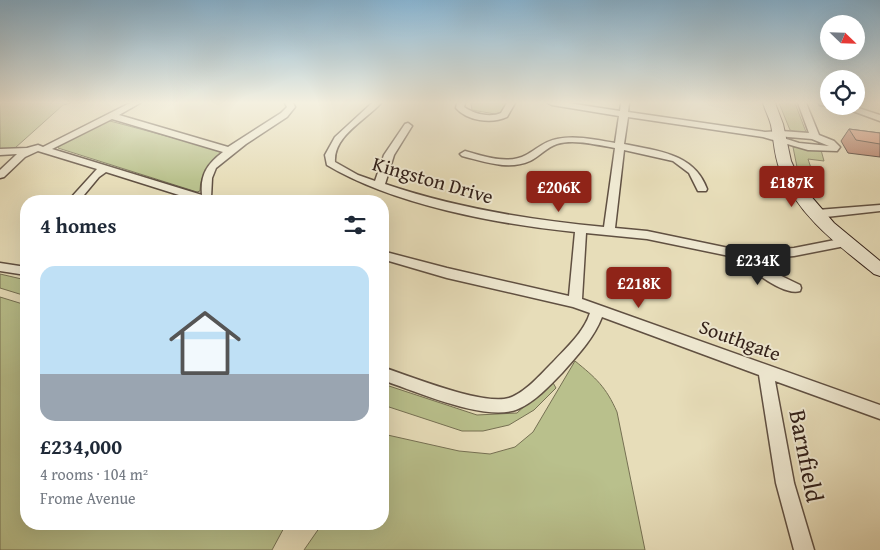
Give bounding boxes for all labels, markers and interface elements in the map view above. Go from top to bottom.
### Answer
north arrow [820,15,865,60]
map controls [820,15,865,115]
button: locate [820,70,865,115]
street label: Kingston Drive [369,148,497,211]
pin: £187K [757,166,827,208]
pin: £206K [524,170,594,213]
text: £187K [770,170,814,194]
text: £206K [537,175,581,199]
text: 4 homes [40,210,116,241]
icon: filters [341,211,369,239]
pin: £234K [723,244,793,286]
text: £234K [736,248,780,272]
pin: £218K [604,266,674,309]
text: £218K [617,271,661,295]
icon: home [160,298,250,388]
street label: Southgate [695,311,785,368]
street label: Barnfield [780,407,833,505]
text: £234,000 [40,431,122,462]
text: 4 rooms · 104 m² [40,462,148,486]
text: Frome Avenue [40,486,136,510]

